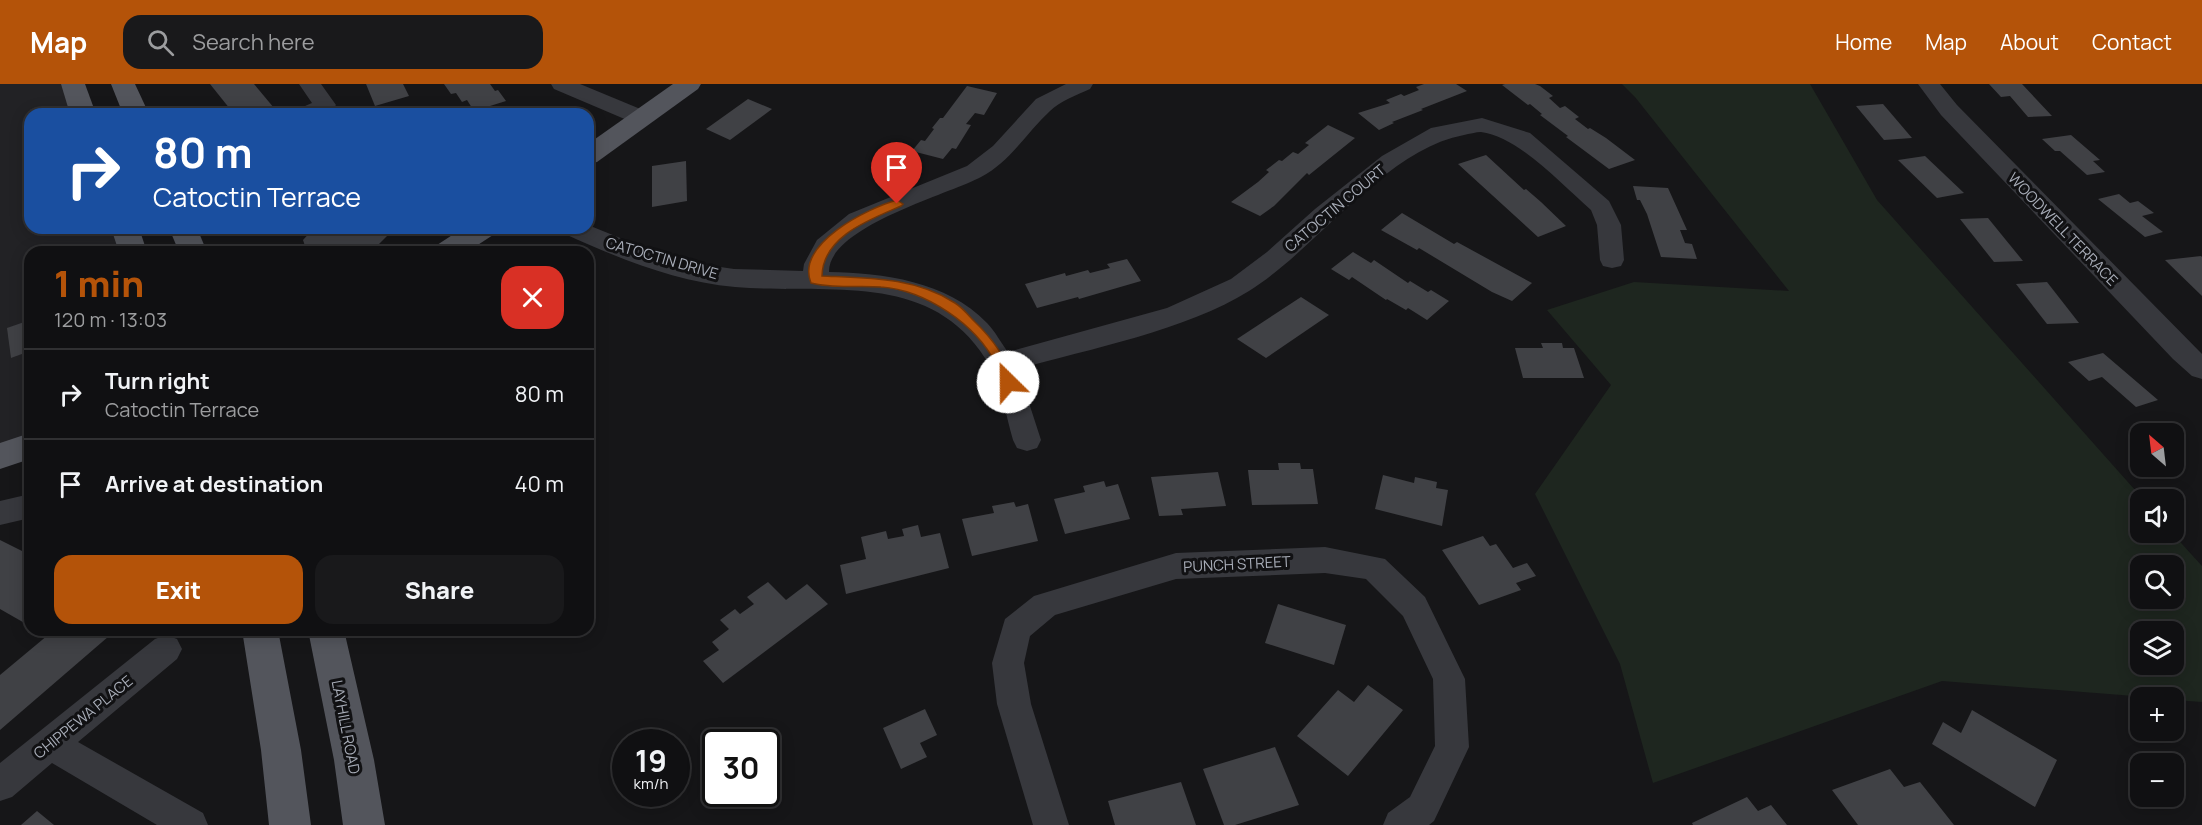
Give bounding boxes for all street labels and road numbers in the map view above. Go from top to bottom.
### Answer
street label: CATOCTIN COURT [1280,159,1390,256]
street label: WOODWELL TERRACE [2003,168,2123,290]
street label: CATOCTIN DRIVE [603,232,721,284]
street label: PUNCH STREET [1183,551,1291,577]
street label: CHIPPEWA PLACE [29,670,137,764]
street label: LAYHILL ROAD [327,678,365,776]

